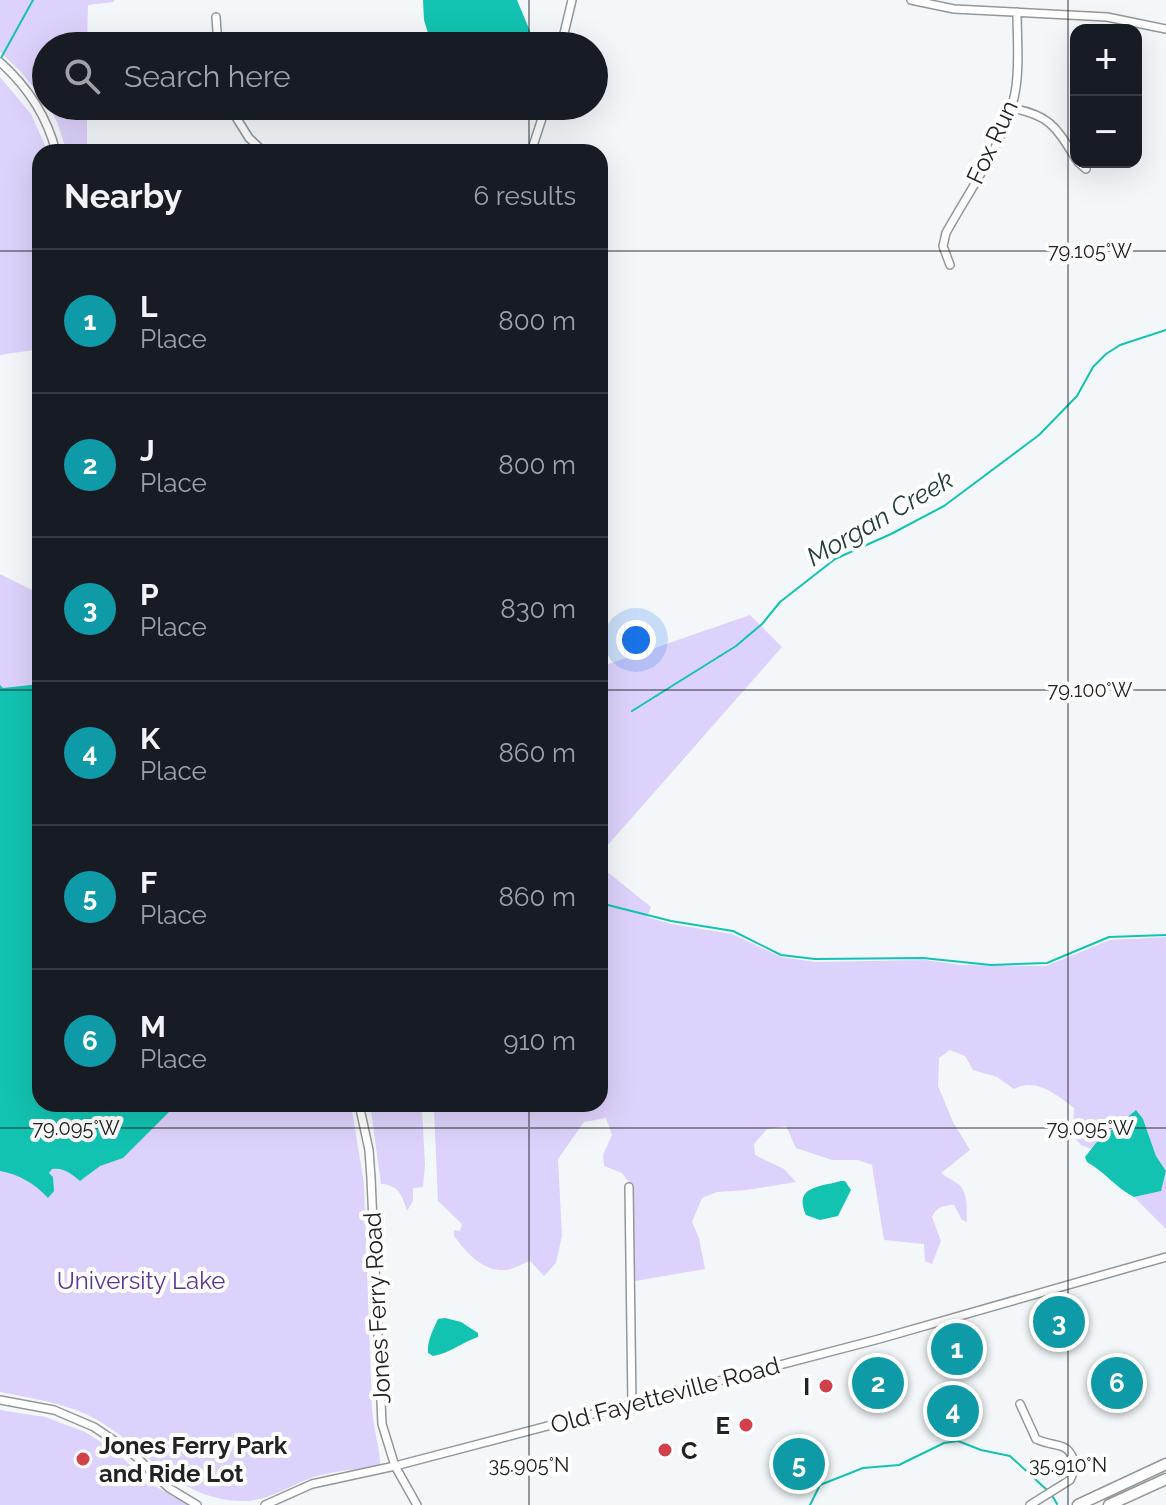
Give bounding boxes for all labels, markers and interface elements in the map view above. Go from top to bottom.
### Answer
map controls [1070,24,1142,168]
button: + [1070,24,1142,96]
search box [32,32,608,120]
icon: search [60,54,104,98]
text: Search here [124,59,291,94]
street label: Fox Run [960,96,1024,188]
button: − [1070,96,1142,168]
text: Nearby [64,176,182,216]
text: 6 results [473,181,576,211]
text: 79.105°W [1048,239,1132,263]
text: L [140,289,158,324]
text: 1 [84,306,96,336]
text: 800 m [498,306,576,336]
text: Place [140,324,207,354]
text: J [140,433,155,468]
text: 2 [83,450,97,480]
text: 800 m [498,450,576,480]
water label: Morgan Creek [801,464,959,572]
text: Place [140,468,207,498]
text: P [140,577,159,612]
text: 3 [83,594,97,624]
text: 830 m [500,594,576,624]
text: Place [140,612,207,642]
your location [616,620,656,660]
text: 79.100°W [1047,678,1133,702]
text: K [140,721,160,756]
text: 4 [83,738,97,768]
text: 860 m [498,738,576,768]
text: Place [140,756,207,786]
text: F [140,865,157,900]
text: 5 [83,882,97,912]
text: 860 m [498,882,576,912]
text: Place [140,900,207,930]
text: M [140,1009,166,1044]
text: 6 [82,1026,98,1056]
text: 910 m [503,1026,576,1056]
text: Place [140,1044,207,1074]
text: 79.095°W [32,1116,120,1140]
text: 79.095°W [1046,1116,1134,1140]
street label: Jones Ferry Road [358,1211,396,1405]
park label: University Lake [57,1266,225,1295]
pin: 3 [1033,1292,1085,1352]
pin: 1 [931,1319,983,1379]
street label: Old Fayetteville Road [547,1350,783,1440]
pin: 2 [852,1353,904,1413]
pin: 6 [1091,1353,1143,1413]
place label: I [803,1372,810,1401]
marker: I [817,1377,835,1395]
pin: 4 [927,1381,979,1441]
place label: E [716,1411,730,1440]
marker: E [737,1416,755,1434]
place label: Jones Ferry Park and Ride Lot [99,1431,288,1488]
pin: 5 [773,1434,825,1494]
place label: C [681,1436,698,1465]
marker: C [656,1441,674,1459]
marker: Jones Ferry Park and Ride Lot [74,1450,92,1468]
text: 35.905°N [489,1453,569,1477]
text: 35.910°N [1029,1453,1107,1477]

